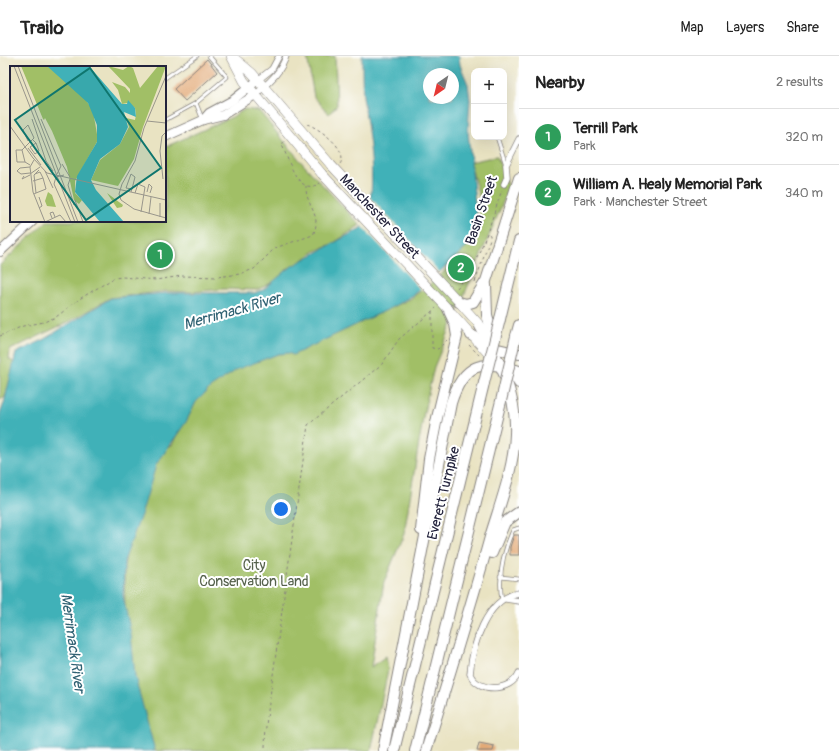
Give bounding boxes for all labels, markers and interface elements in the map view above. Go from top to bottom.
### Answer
text: Trailo [20,16,64,40]
text: Map [681,19,704,36]
text: Layers [726,19,764,36]
text: Share [786,19,819,36]
inset map [10,66,166,222]
north arrow [423,68,459,104]
map controls [471,68,507,140]
button: + [471,68,507,104]
text: Nearby [535,72,584,93]
text: 2 results [776,74,823,90]
button: − [471,104,507,140]
text: Terrill Park [573,119,638,138]
text: 1 [545,129,551,145]
text: 320 m [785,129,823,145]
text: Park [573,138,596,154]
street label: Manchester Street [336,171,423,262]
street label: Basin Street [462,173,501,247]
text: William A. Healy Memorial Park [573,175,762,194]
text: 2 [544,185,552,201]
text: 340 m [785,185,823,201]
text: Park · Manchester Street [573,194,707,210]
pin: 1 [147,240,173,270]
pin: 2 [448,253,474,283]
water label: Merrimack River [181,288,284,334]
street label: Everett Turnpike [424,445,463,542]
your location [271,499,291,519]
park label: City Conservation Land [199,557,309,590]
water label: Merrimack River [56,592,89,696]

